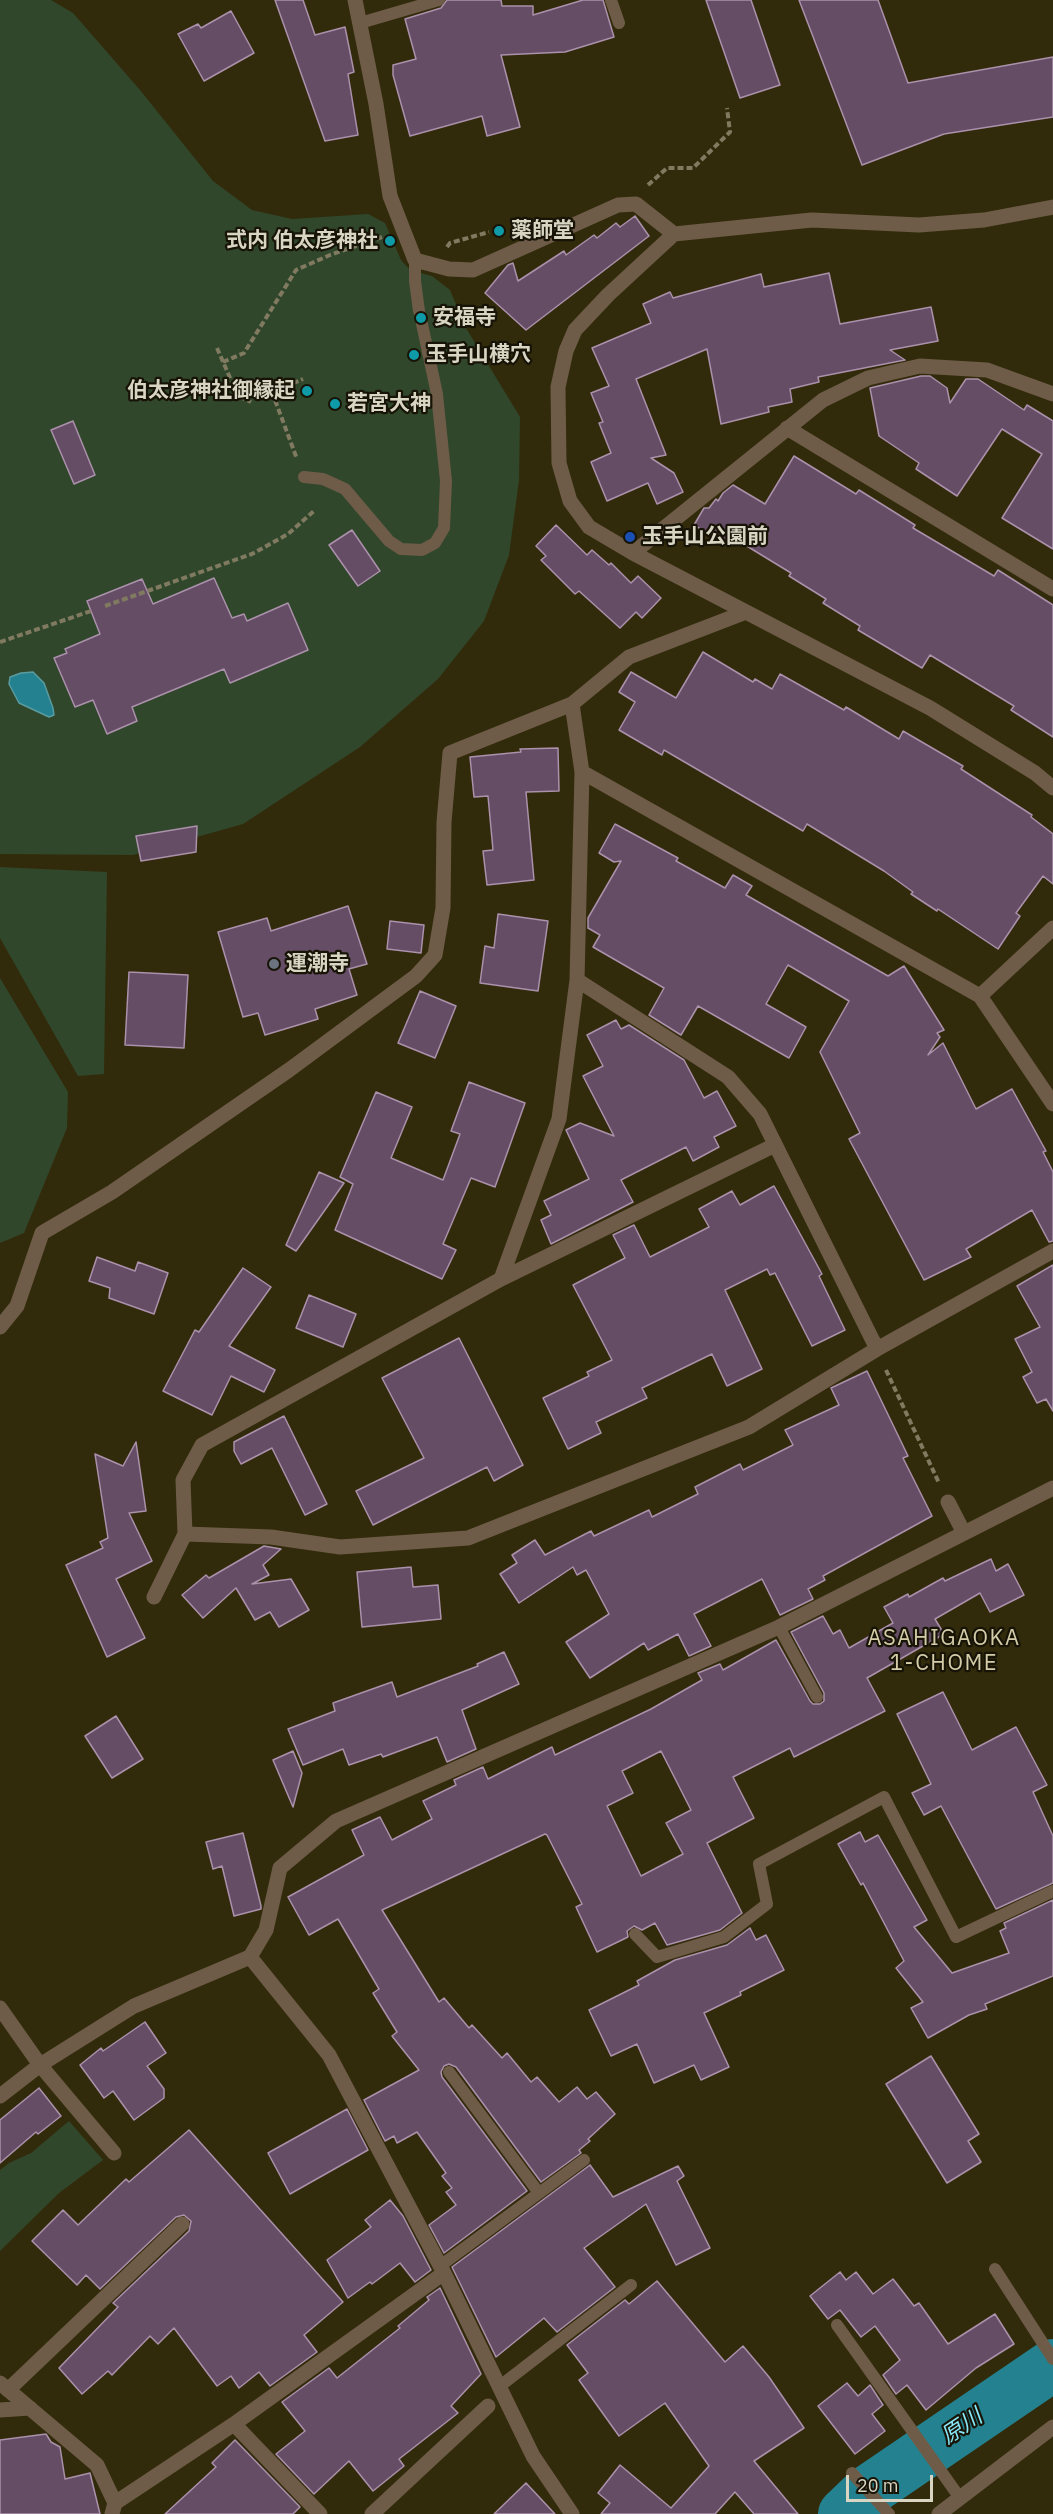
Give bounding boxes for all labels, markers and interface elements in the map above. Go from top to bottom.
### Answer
place label: 薬師堂 [511,218,574,244]
marker: 薬師堂 [492,224,506,238]
place label: 式内 伯太彦神社 [226,228,378,254]
marker: 式内 伯太彦神社 [383,234,397,248]
place label: 安福寺 [433,305,496,331]
marker: 安福寺 [414,311,428,325]
place label: 玉手山横穴 [426,342,531,368]
marker: 玉手山横穴 [407,348,421,362]
place label: 伯太彦神社御縁起 [127,378,295,404]
marker: 伯太彦神社御縁起 [300,384,314,398]
place label: 若宮大神 [347,391,431,417]
marker: 若宮大神 [328,397,342,411]
place label: 玉手山公園前 [642,524,768,550]
marker: 玉手山公園前 [623,530,637,544]
place label: 運潮寺 [286,951,349,977]
marker: 運潮寺 [267,957,281,971]
district label: ASAHIGAOKA 1-CHOME [867,1626,1021,1678]
water label: 原川 [936,2404,988,2450]
scale bar [849,2463,936,2501]
text: 20 m [857,2474,899,2497]

